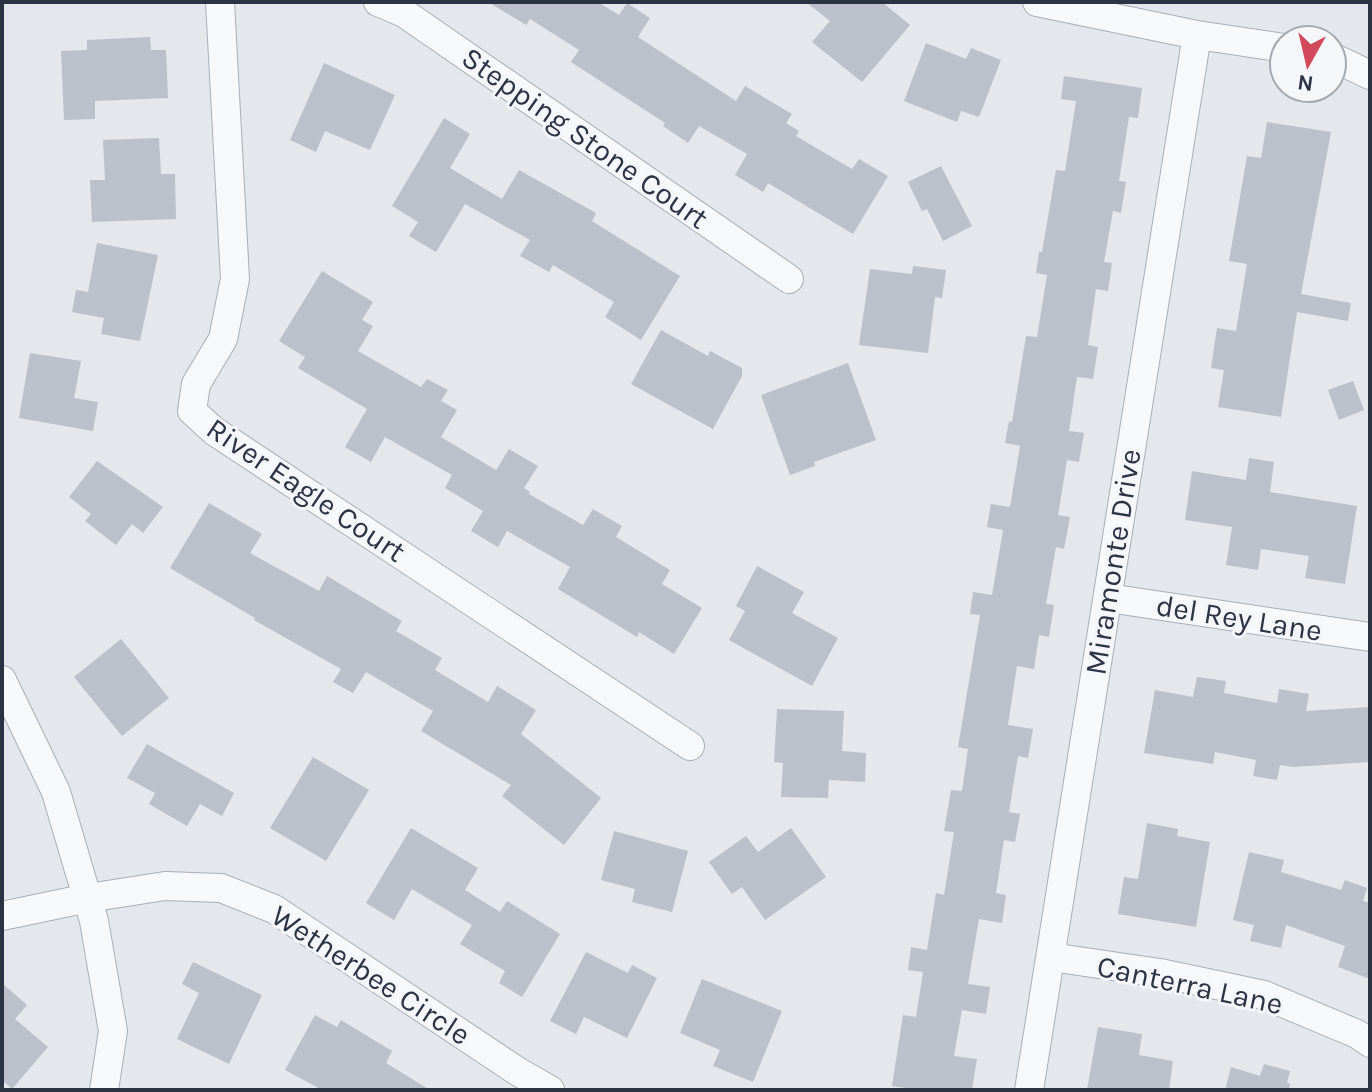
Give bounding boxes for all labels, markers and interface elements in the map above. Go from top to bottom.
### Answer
north arrow [1268,24,1348,104]
street label: Stepping Stone Court [455,39,715,237]
text: N [1296,69,1315,97]
street label: River Eagle Court [200,410,412,570]
street label: Miramonte Drive [1077,447,1149,677]
street label: del Rey Lane [1153,587,1325,649]
street label: Wetherbee Circle [265,897,477,1053]
street label: Canterra Lane [1094,948,1286,1022]

